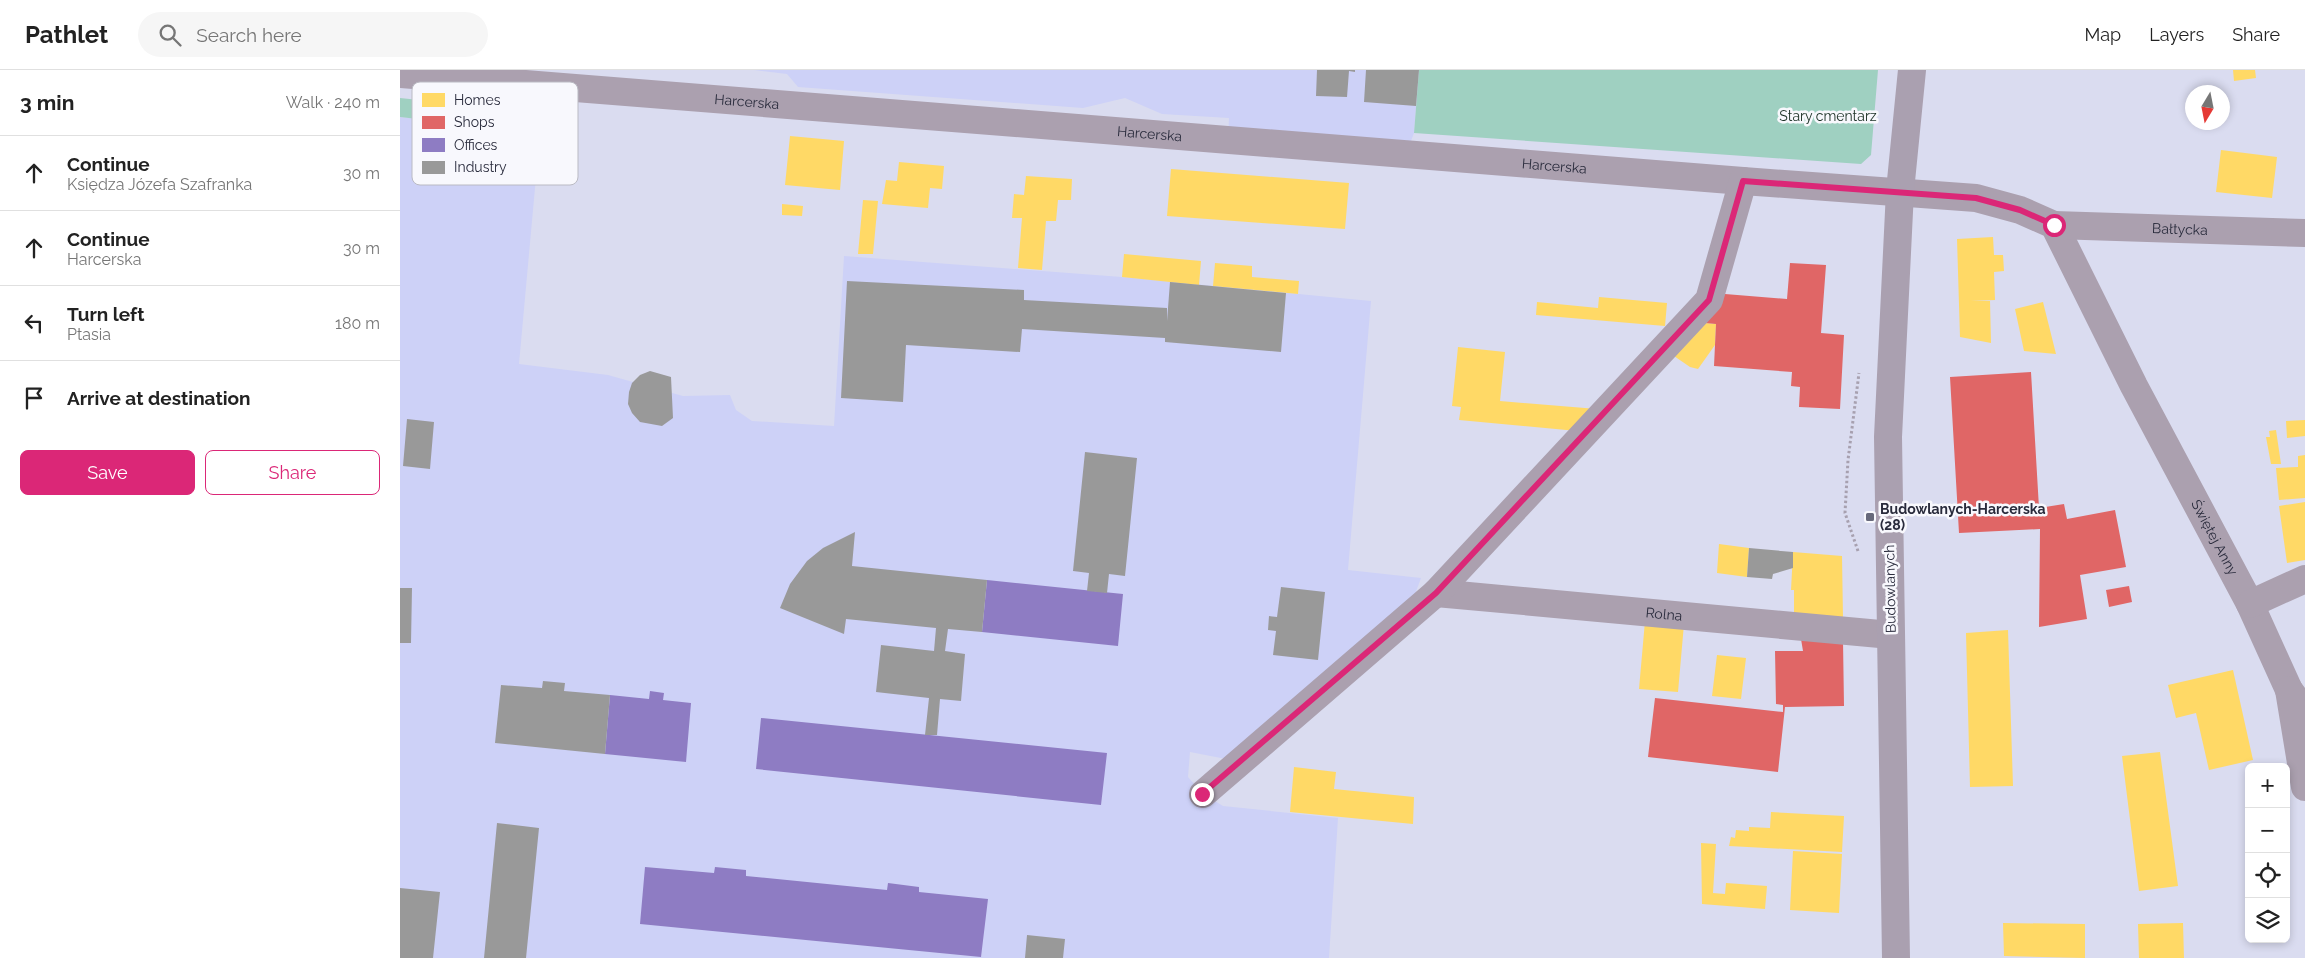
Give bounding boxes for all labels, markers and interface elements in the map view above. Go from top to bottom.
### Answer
search box [138,12,488,57]
text: Pathlet [25,20,108,49]
icon: search [156,21,184,49]
text: Search here [196,24,302,46]
text: Map [2085,24,2121,45]
text: Layers [2149,24,2204,45]
text: Share [2232,24,2280,45]
legend [412,82,578,185]
north arrow [2185,85,2230,130]
text: 3 min [20,90,74,115]
street label: Harcerska [714,91,780,112]
text: Homes [454,92,501,108]
text: Walk · 240 m [286,93,380,112]
park label: Stary cmentarz [1779,108,1877,124]
text: Shops [454,114,495,130]
street label: Harcerska [1116,123,1183,144]
text: Offices [454,137,498,153]
text: Continue [67,153,150,175]
street label: Harcerska [1521,155,1587,177]
icon: ahead [20,159,48,187]
text: Industry [454,159,507,175]
text: 30 m [343,164,380,183]
text: Księdza Józefa Szafranka [67,175,252,194]
route start [2043,214,2066,237]
street label: Bałtycka [2152,220,2208,238]
text: Continue [67,228,150,250]
icon: ahead [20,234,48,262]
text: 30 m [343,239,380,258]
text: Harcerska [67,250,141,269]
text: Turn left [67,303,144,325]
icon: left [20,309,48,337]
text: 180 m [335,314,380,333]
text: Ptasia [67,325,111,344]
icon: arrive [20,384,48,412]
text: Arrive at destination [67,387,251,409]
button: Save [20,450,195,495]
button: Share [205,450,380,495]
street label: Świętej Anny [2188,496,2241,578]
place label: Budowlanych-Harcerska (28) [1880,501,2046,533]
marker: Budowlanych-Harcerska (28) [1864,511,1876,523]
street label: Budowlanych [1881,545,1899,633]
street label: Rolna [1645,604,1683,624]
map controls [2245,763,2290,943]
button: + [2245,763,2290,808]
route end [1191,783,1214,806]
button: − [2245,808,2290,853]
button: locate [2245,853,2290,898]
button: layers [2245,898,2290,943]

